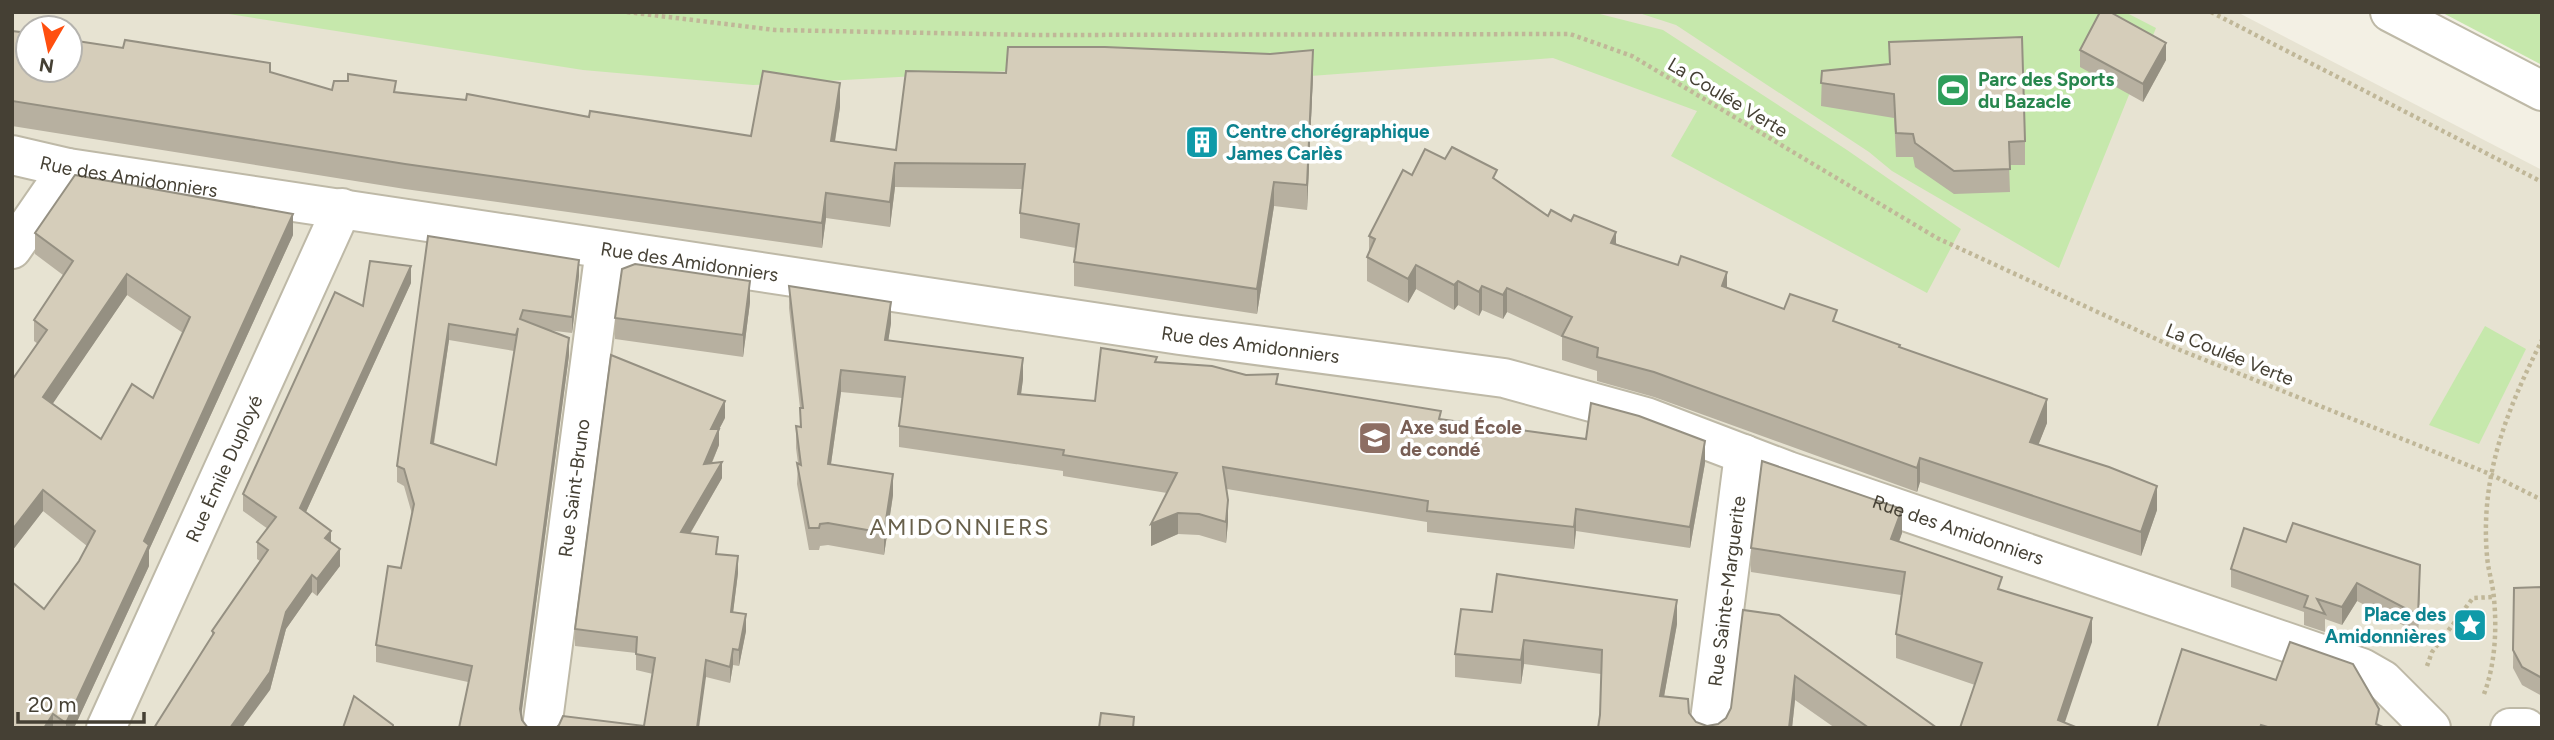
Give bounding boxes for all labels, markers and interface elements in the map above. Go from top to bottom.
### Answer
north arrow [14,14,84,84]
text: N [37,53,55,78]
street label: La Coulée Verte [1664,53,1792,142]
place label: Parc des Sports du Bazacle [1978,68,2115,113]
sports icon: Parc des Sports du Bazacle [1934,71,1972,109]
place label: Centre chorégraphique James Carlès [1226,120,1430,165]
building icon: Centre chorégraphique James Carlès [1183,123,1221,161]
street label: Rue des Amidonniers [38,151,219,202]
street label: Rue des Amidonniers [599,237,780,287]
street label: La Coulée Verte [2162,318,2297,391]
street label: Rue des Amidonniers [1160,321,1341,368]
street label: Rue Émile Duployé [181,392,268,546]
place label: Axe sud École de condé [1400,416,1522,461]
street label: Rue Saint-Bruno [554,418,595,559]
school or university icon: Axe sud École de condé [1356,419,1394,457]
street label: Rue des Amidonniers [1869,490,2047,570]
street label: Rue Sainte-Marguerite [1703,494,1751,688]
district label: AMIDONNIERS [870,513,1050,541]
place label: Place des Amidonnières [2325,603,2446,648]
place icon: Place des Amidonnières [2451,606,2489,644]
scale bar [18,680,144,724]
text: 20 m [28,692,76,717]

